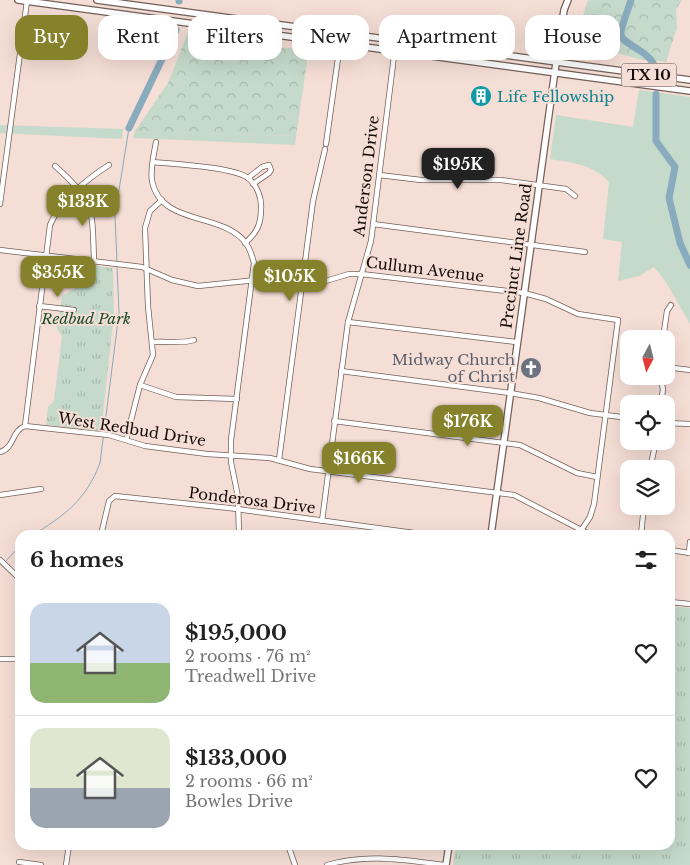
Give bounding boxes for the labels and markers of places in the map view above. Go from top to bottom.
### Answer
building icon: Life Fellowship [469,84,493,108]
place label: Life Fellowship [497,87,614,106]
pin: $195K [423,148,493,190]
pin: $133K [48,184,118,227]
pin: $355K [23,256,93,298]
pin: $105K [255,260,325,302]
place label: Midway Church of Christ [392,350,515,386]
church icon: Midway Church of Christ [519,356,543,380]
pin: $176K [433,404,503,447]
pin: $166K [324,442,394,484]

